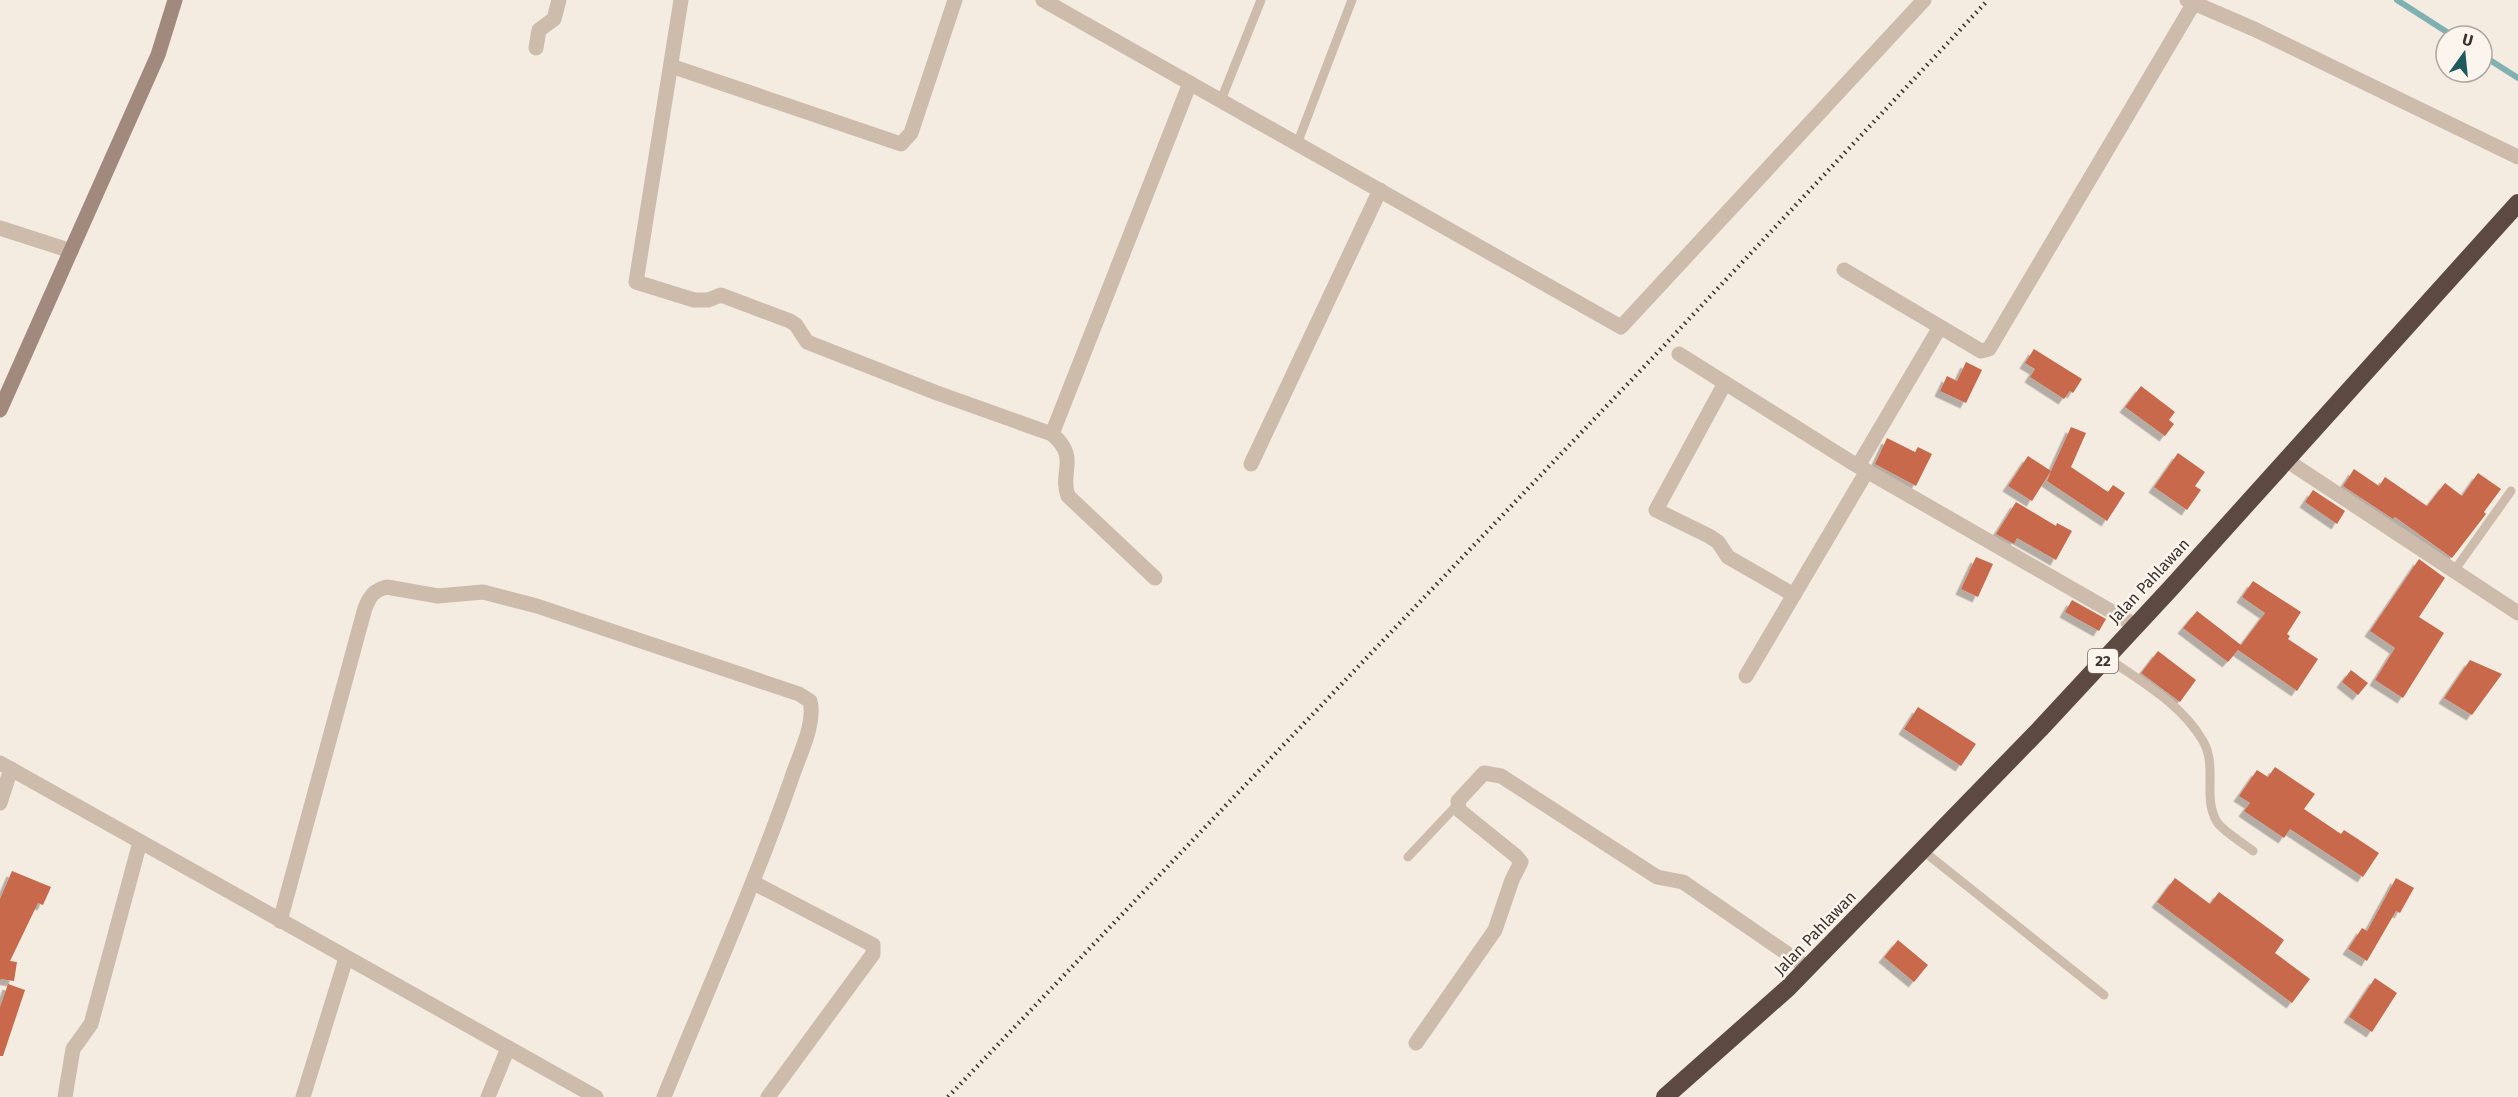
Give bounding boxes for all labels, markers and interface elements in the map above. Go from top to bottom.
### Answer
north arrow [2434,24,2494,84]
text: U [2460,29,2475,51]
street label: Jalan Pahlawan [2105,534,2193,628]
road number: 22 [2088,649,2118,673]
street label: Jalan Pahlawan [1770,887,1860,979]

